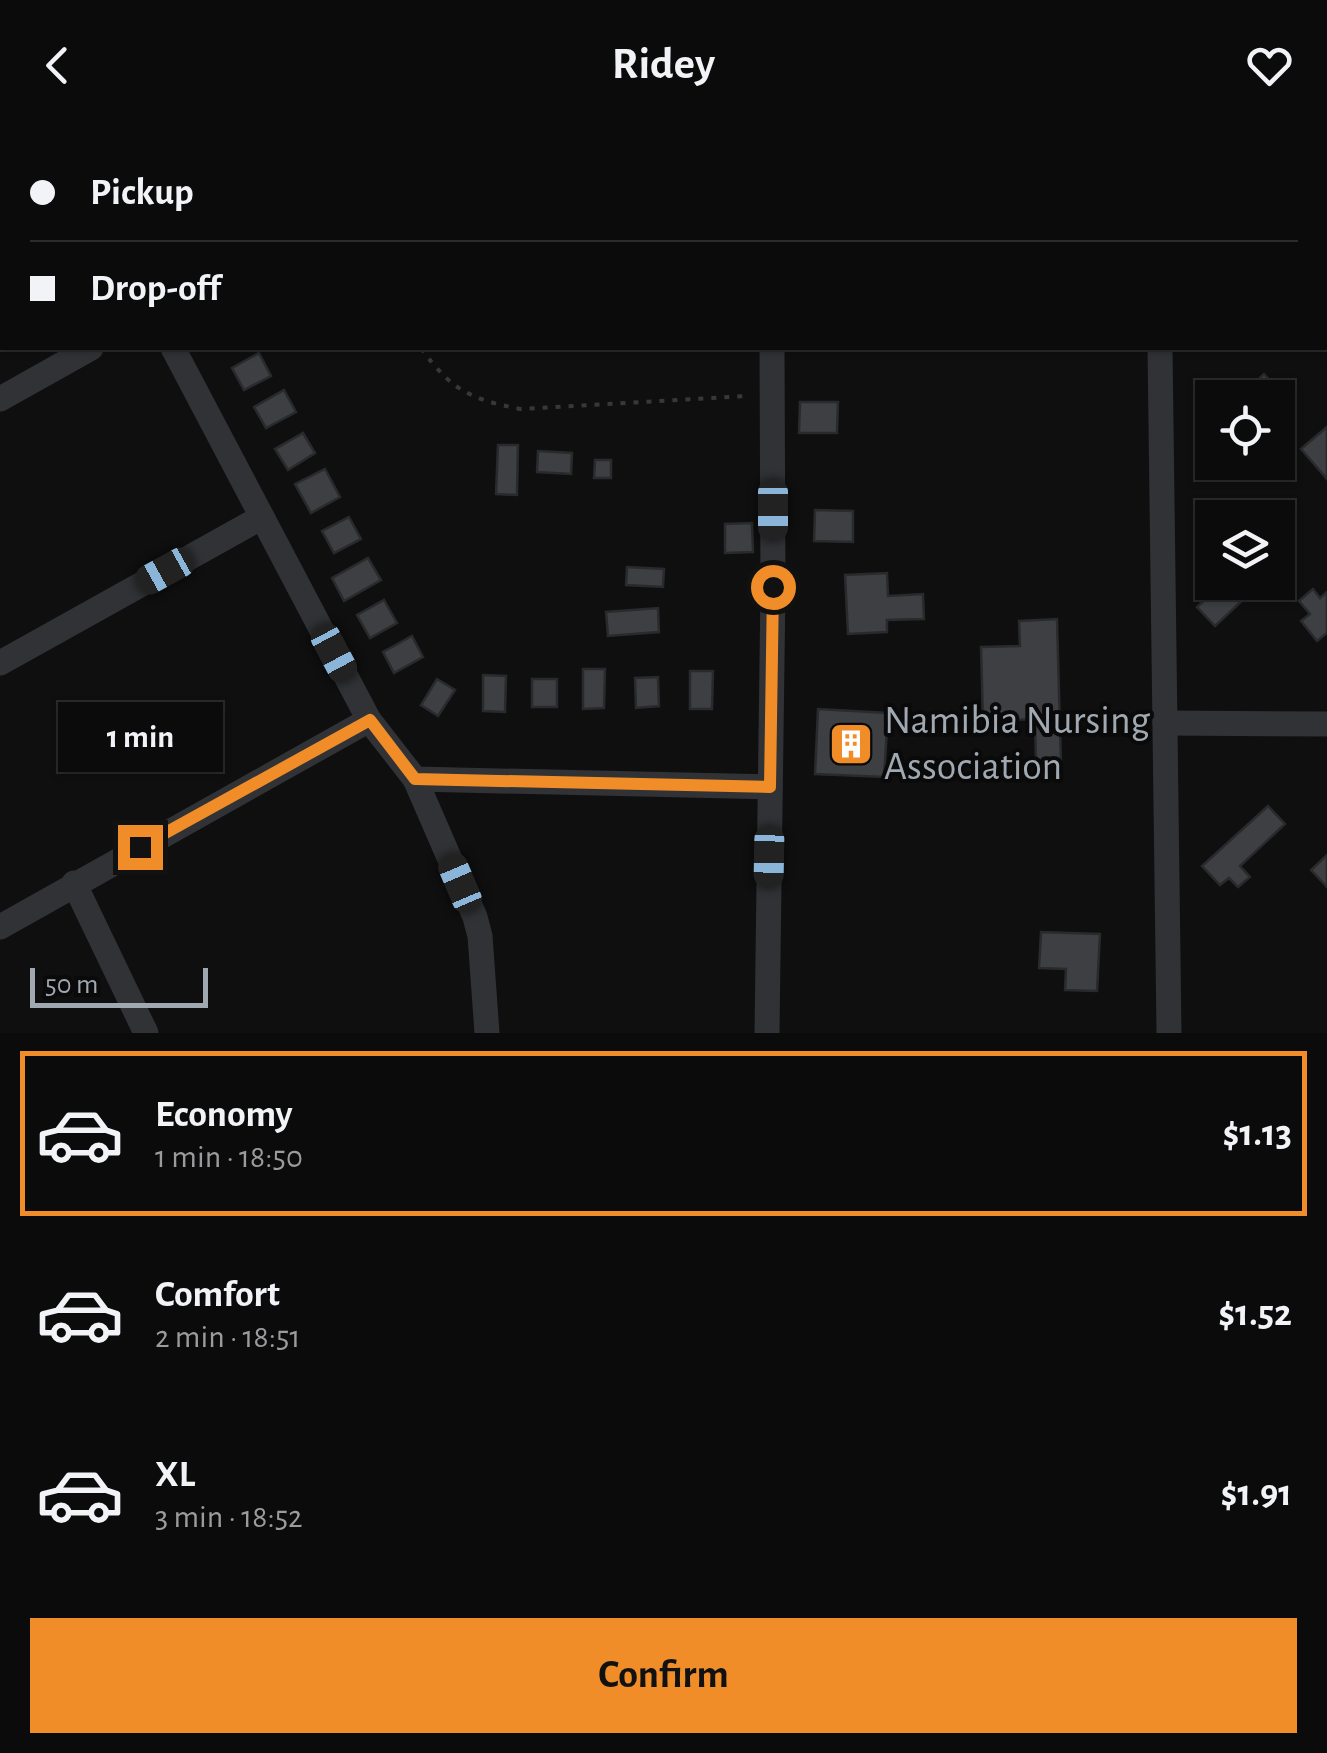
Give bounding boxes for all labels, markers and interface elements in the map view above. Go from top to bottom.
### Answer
icon: back [30,38,85,93]
icon: heart [1242,38,1297,93]
text: Ridey [612,42,715,87]
text: Pickup [90,174,194,212]
text: Drop-off [90,270,221,308]
map controls [1195,380,1295,600]
button: locate [1195,380,1295,480]
car [758,480,788,540]
button: layers [1195,500,1295,600]
car [131,543,199,599]
route start [751,565,796,610]
car [307,619,361,687]
place label: Namibia Nursing Association [884,701,1151,787]
callout: 1 min [58,702,222,772]
text: 1 min [107,721,174,753]
building icon: Namibia Nursing Association [828,721,874,767]
route end [118,825,163,870]
car [753,827,785,887]
car [434,850,486,916]
scale bar [30,963,208,1008]
text: 50 m [45,971,99,999]
icon: car [35,1089,125,1179]
text: Economy [155,1096,293,1134]
text: $1.13 [1222,1115,1292,1153]
text: 1 min · 18:50 [155,1141,303,1173]
icon: car [35,1269,125,1359]
text: Comfort [155,1276,280,1314]
text: $1.52 [1218,1295,1292,1333]
text: 2 min · 18:51 [155,1321,300,1353]
icon: car [35,1449,125,1539]
text: XL [155,1456,195,1494]
text: $1.91 [1220,1475,1292,1513]
text: 3 min · 18:52 [155,1501,303,1533]
button: Confirm [30,1618,1297,1733]

